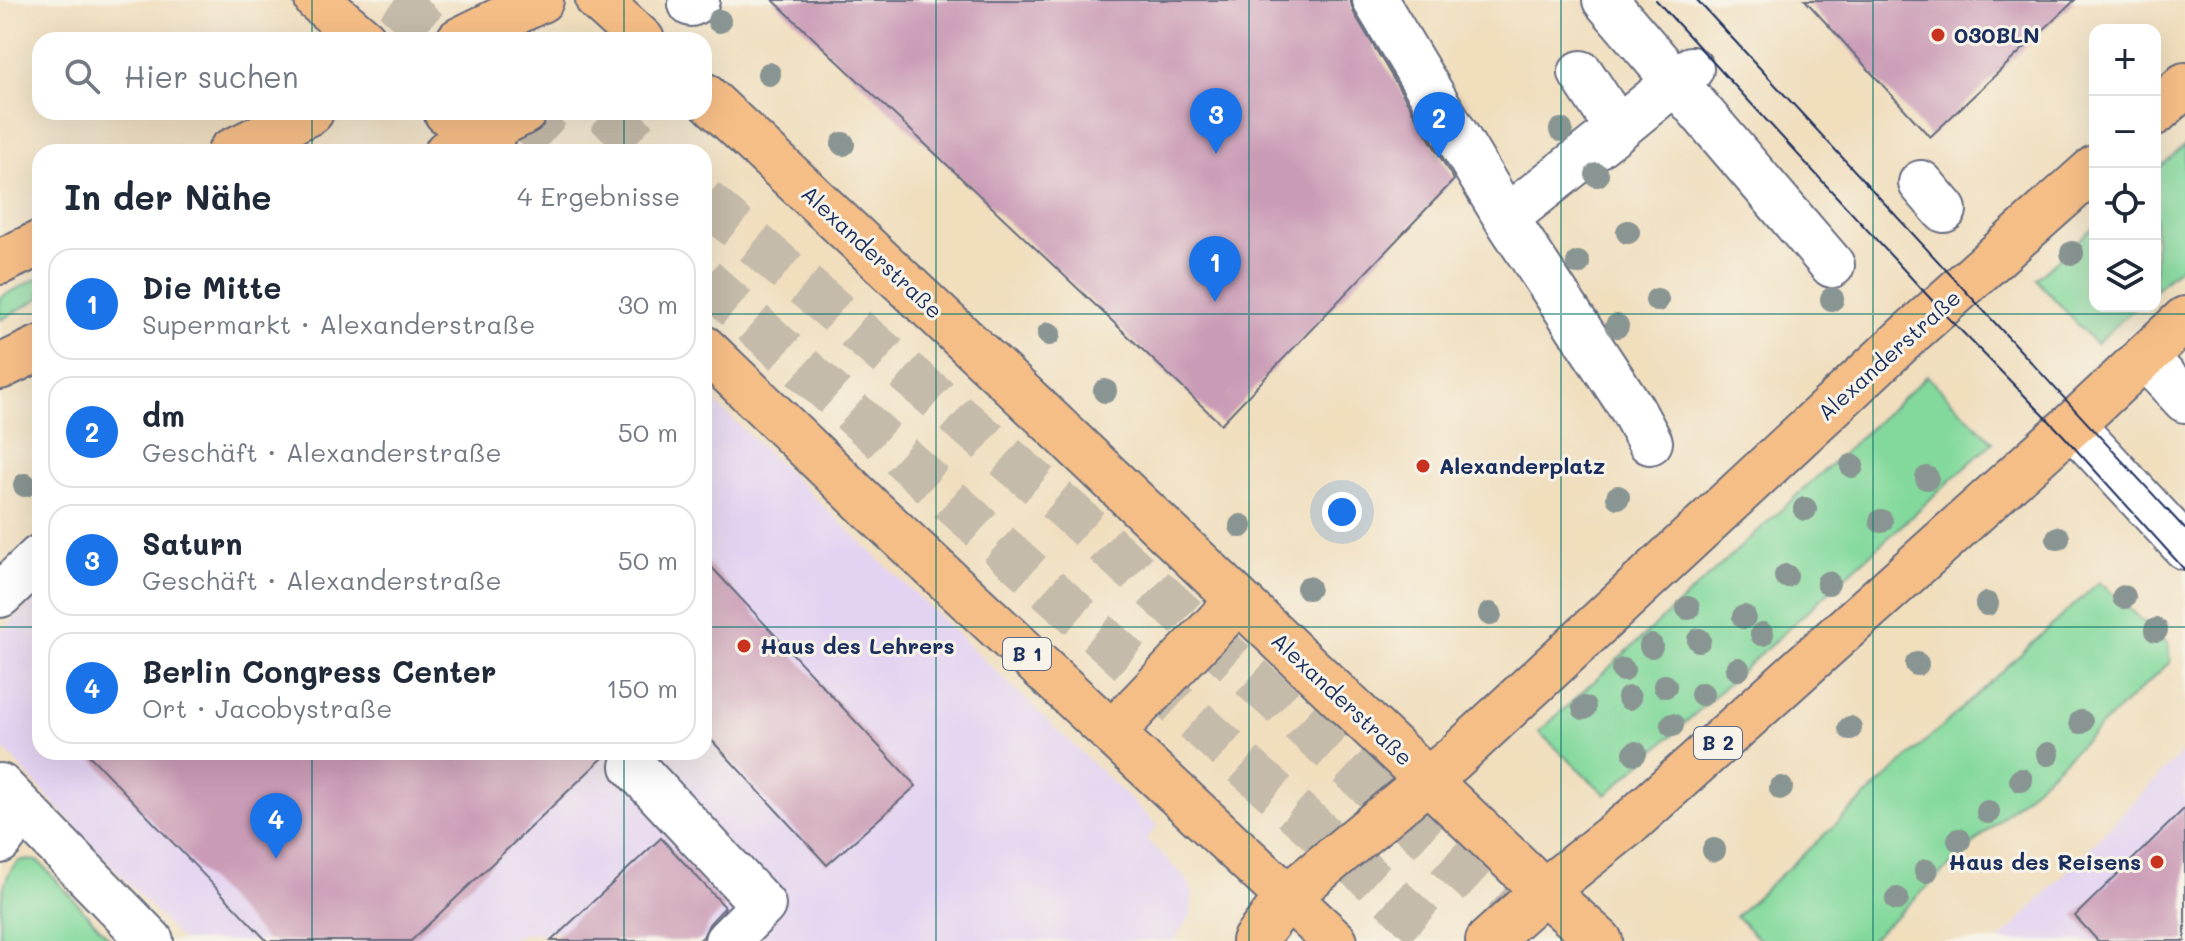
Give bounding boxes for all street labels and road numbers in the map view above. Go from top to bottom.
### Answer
street label: Alexanderstraße [796,179,949,325]
street label: Alexanderstraße [1811,283,1966,427]
street label: Alexanderstraße [1266,626,1419,772]
road number: B 1 [1003,638,1051,670]
road number: B 2 [1694,727,1742,759]

